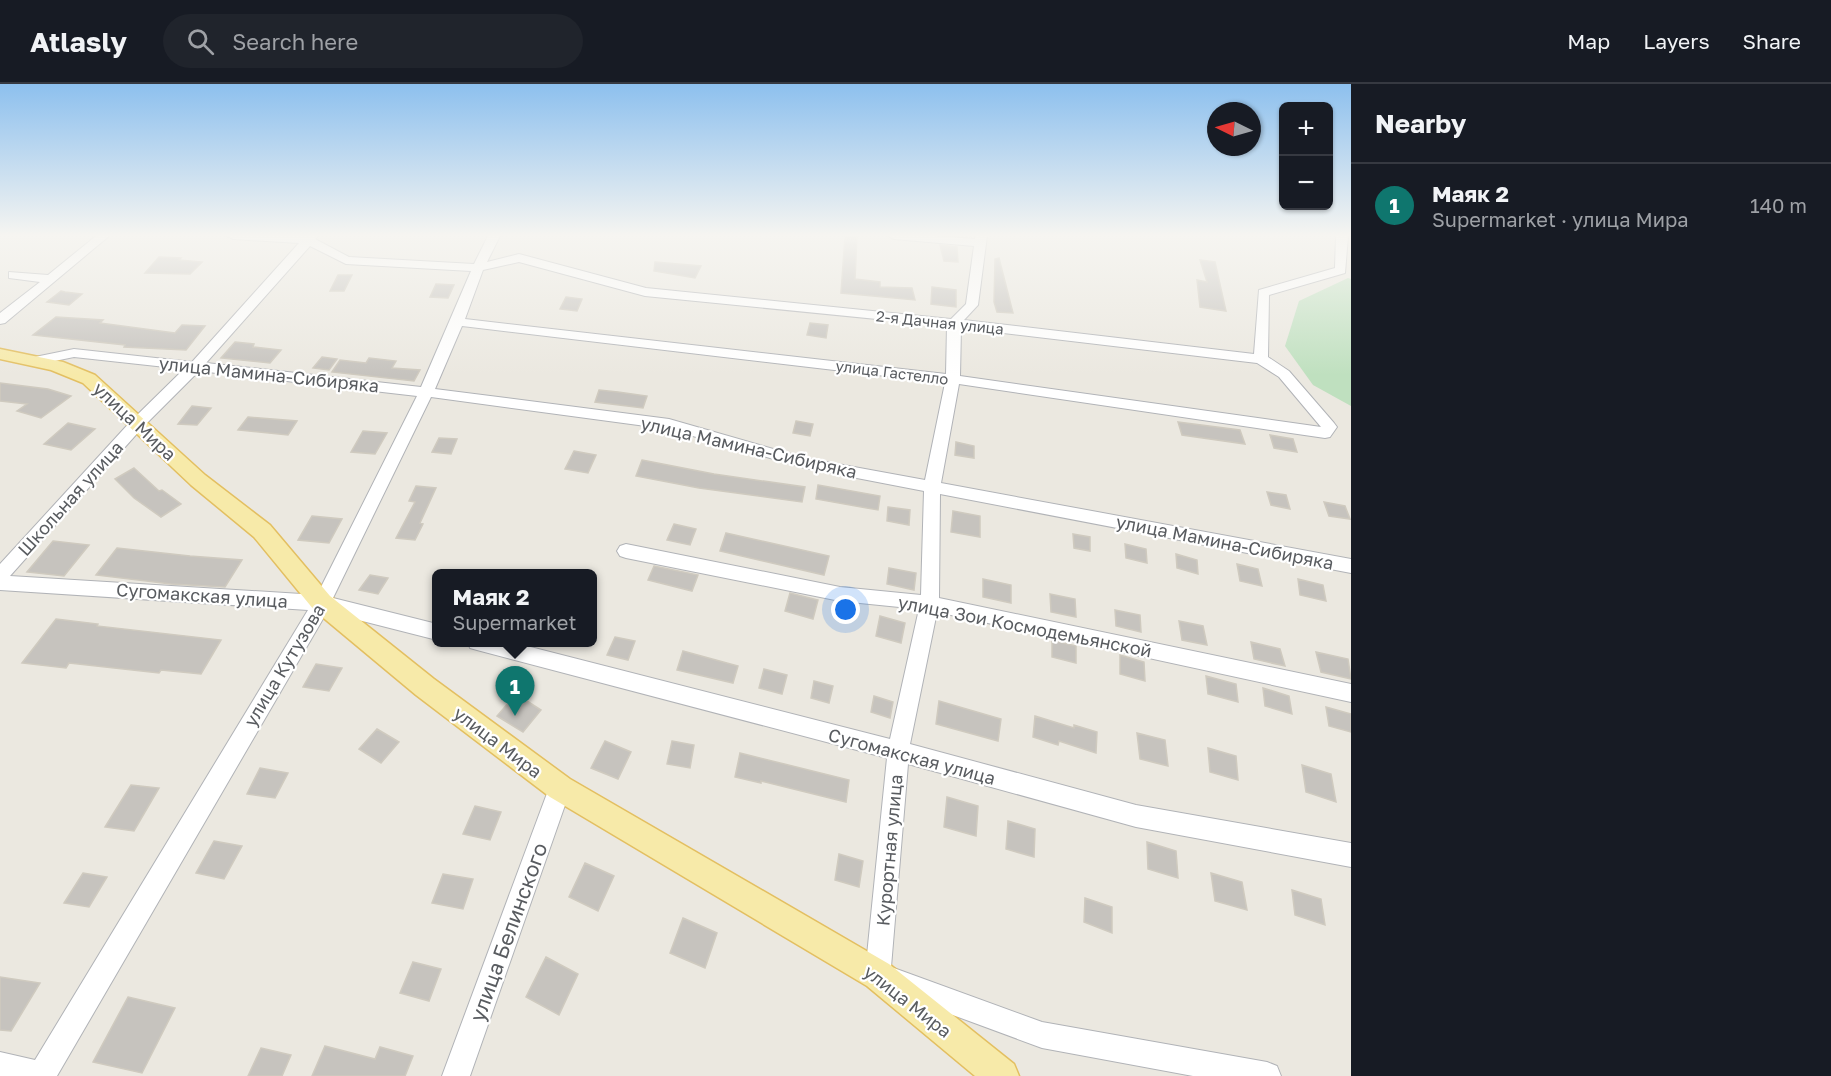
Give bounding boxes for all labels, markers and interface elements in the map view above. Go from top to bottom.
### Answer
search box [163,14,583,68]
text: Atlasly [30,25,127,58]
icon: search [184,25,217,58]
text: Search here [232,28,358,55]
text: Map [1567,28,1610,54]
text: Layers [1643,28,1710,54]
text: Share [1743,28,1801,54]
north arrow [1207,102,1261,156]
map controls [1279,102,1333,210]
button: + [1279,102,1333,156]
text: Nearby [1375,108,1466,139]
button: − [1279,156,1333,210]
text: Маяк 2 [1432,180,1509,207]
text: 1 [1389,193,1400,217]
text: 140 m [1750,193,1807,217]
text: Supermarket · улица Мира [1432,207,1689,231]
street label: 2-я Дачная улица [875,306,1005,338]
street label: улица Мамина-Сибиряка [158,351,380,397]
street label: улица Гастелло [835,356,949,388]
street label: улица Мира [89,377,181,465]
street label: улица Мамина-Сибиряка [639,411,859,483]
street label: Школьная улица [13,436,127,560]
street label: улица Мамина-Сибиряка [1114,510,1336,574]
popup [432,569,597,647]
street label: Сугомакская улица [115,578,289,612]
text: Маяк 2 [453,583,529,610]
street label: улица Зои Космодемьянской [896,591,1154,661]
your location [831,595,860,624]
street label: улица Кутузова [239,600,329,730]
text: Supermarket [453,610,576,634]
pin: 1 [496,666,534,716]
street label: улица Мира [449,702,547,782]
street label: Сугомакская улица [826,723,998,789]
street label: Курортная улица [871,773,907,927]
street label: улица Белинского [464,839,552,1025]
street label: улица Мира [860,960,956,1042]

